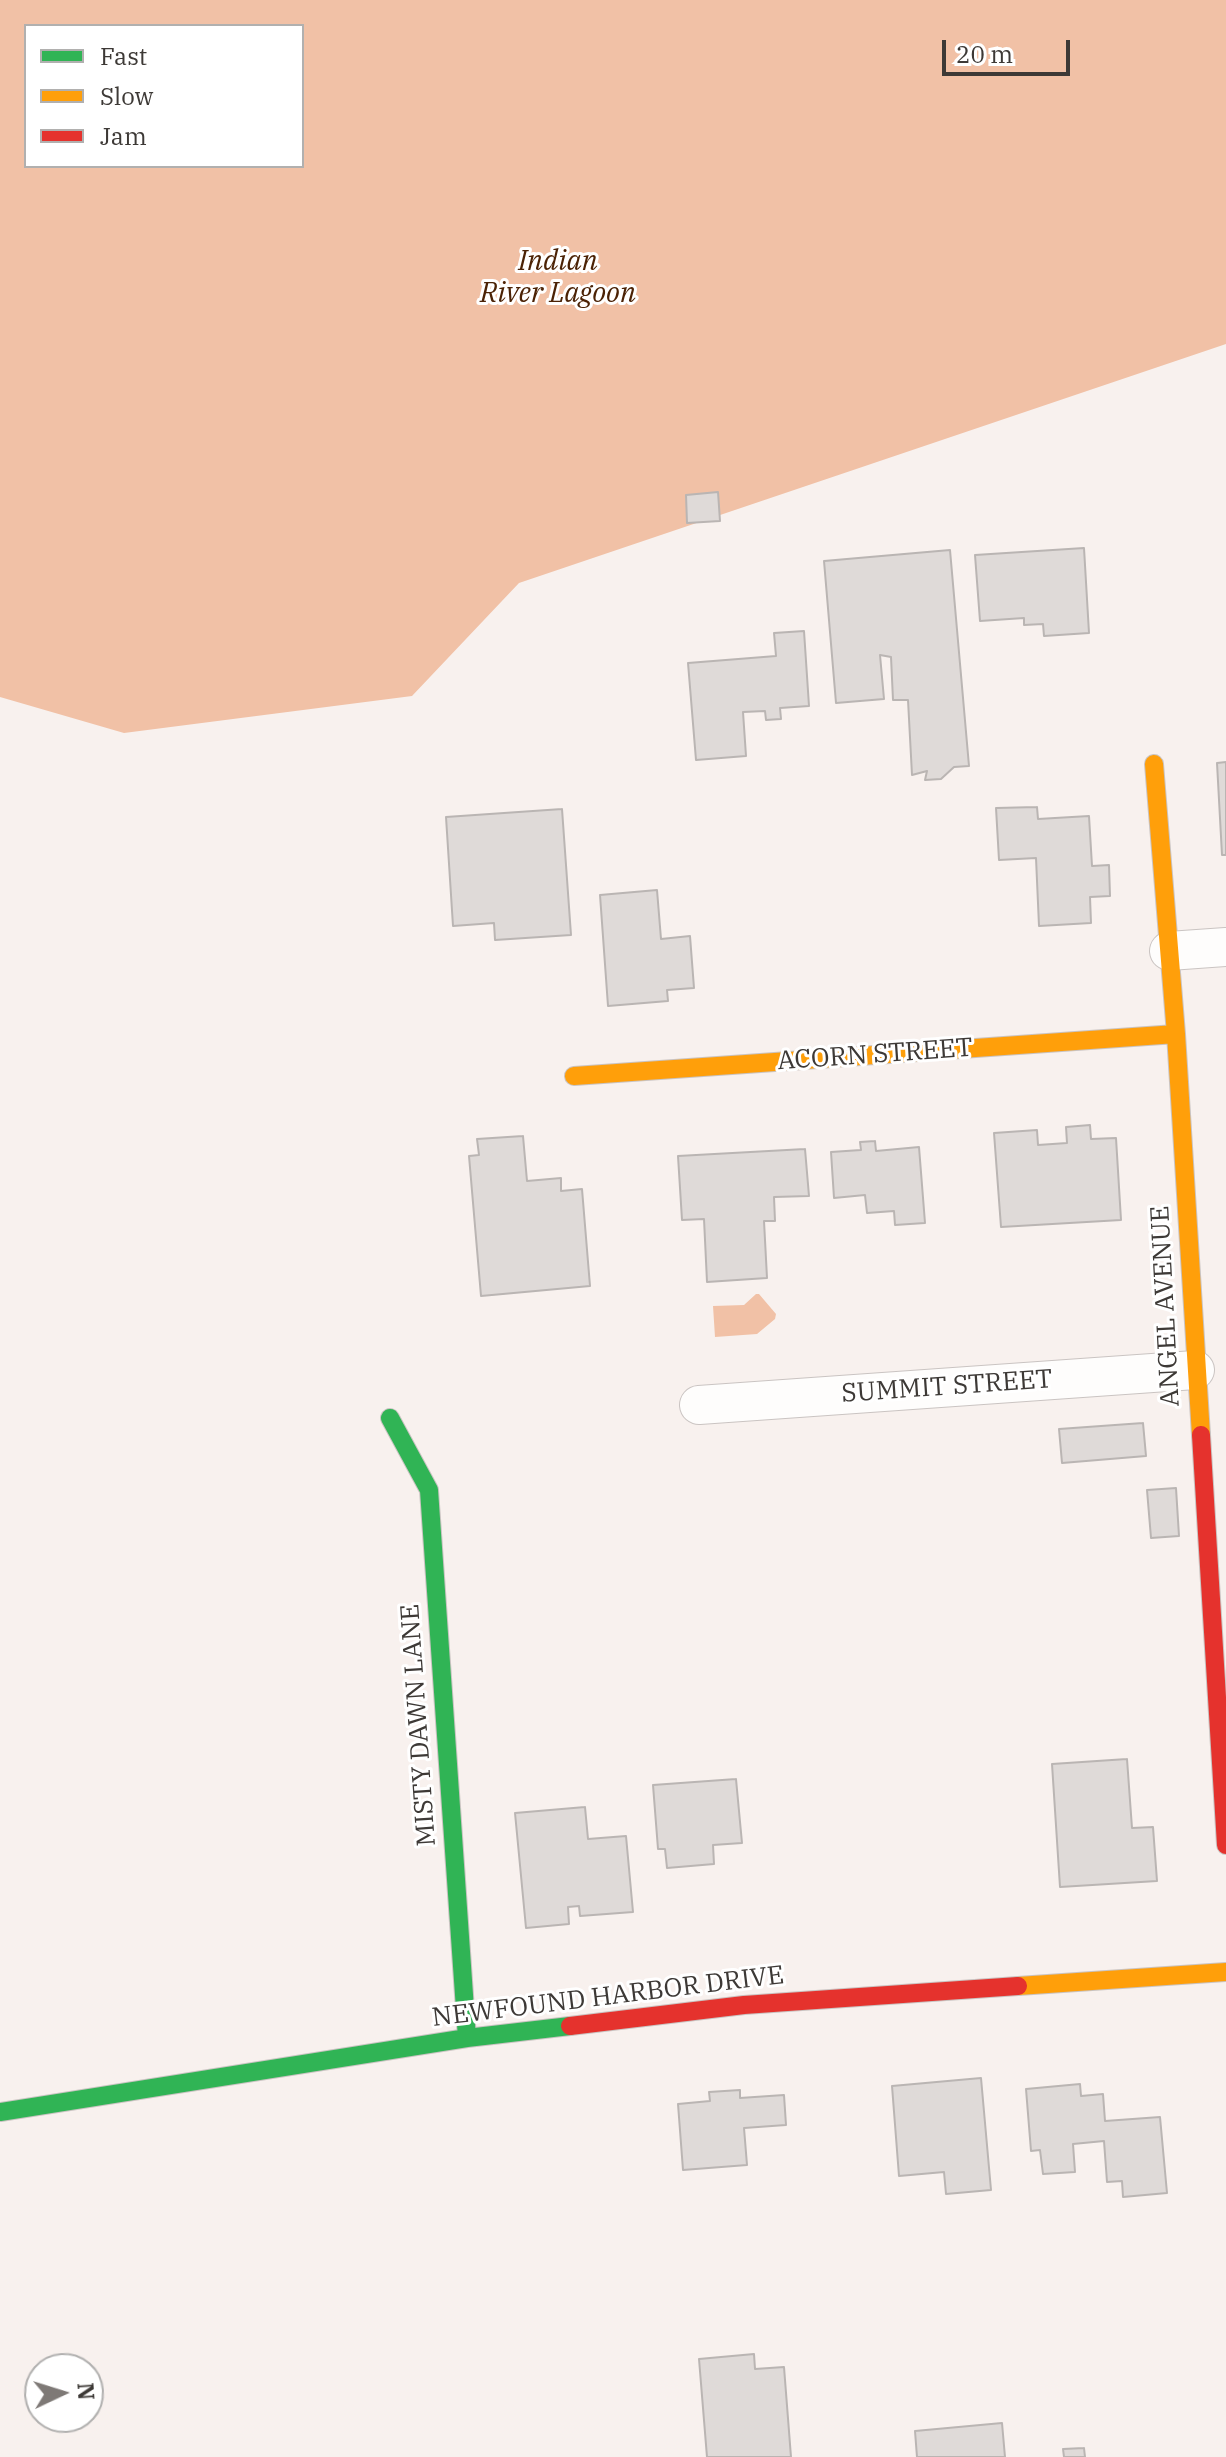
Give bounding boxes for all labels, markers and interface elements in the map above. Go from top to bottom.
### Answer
legend [24,24,304,168]
scale bar [946,24,1074,74]
text: 20 m [956,38,1013,70]
text: Fast [100,40,147,72]
text: Slow [100,80,153,112]
text: Jam [100,120,147,152]
water label: Indian River Lagoon [480,245,636,311]
street label: ACORN STREET [776,1033,974,1077]
street label: ANGEL AVENUE [1145,1205,1187,1407]
street label: SUMMIT STREET [840,1364,1054,1410]
street label: MISTY DAWN LANE [395,1603,443,1847]
street label: NEWFOUND HARBOR DRIVE [430,1960,786,2034]
north arrow [24,2353,104,2433]
text: N [71,2382,102,2401]

